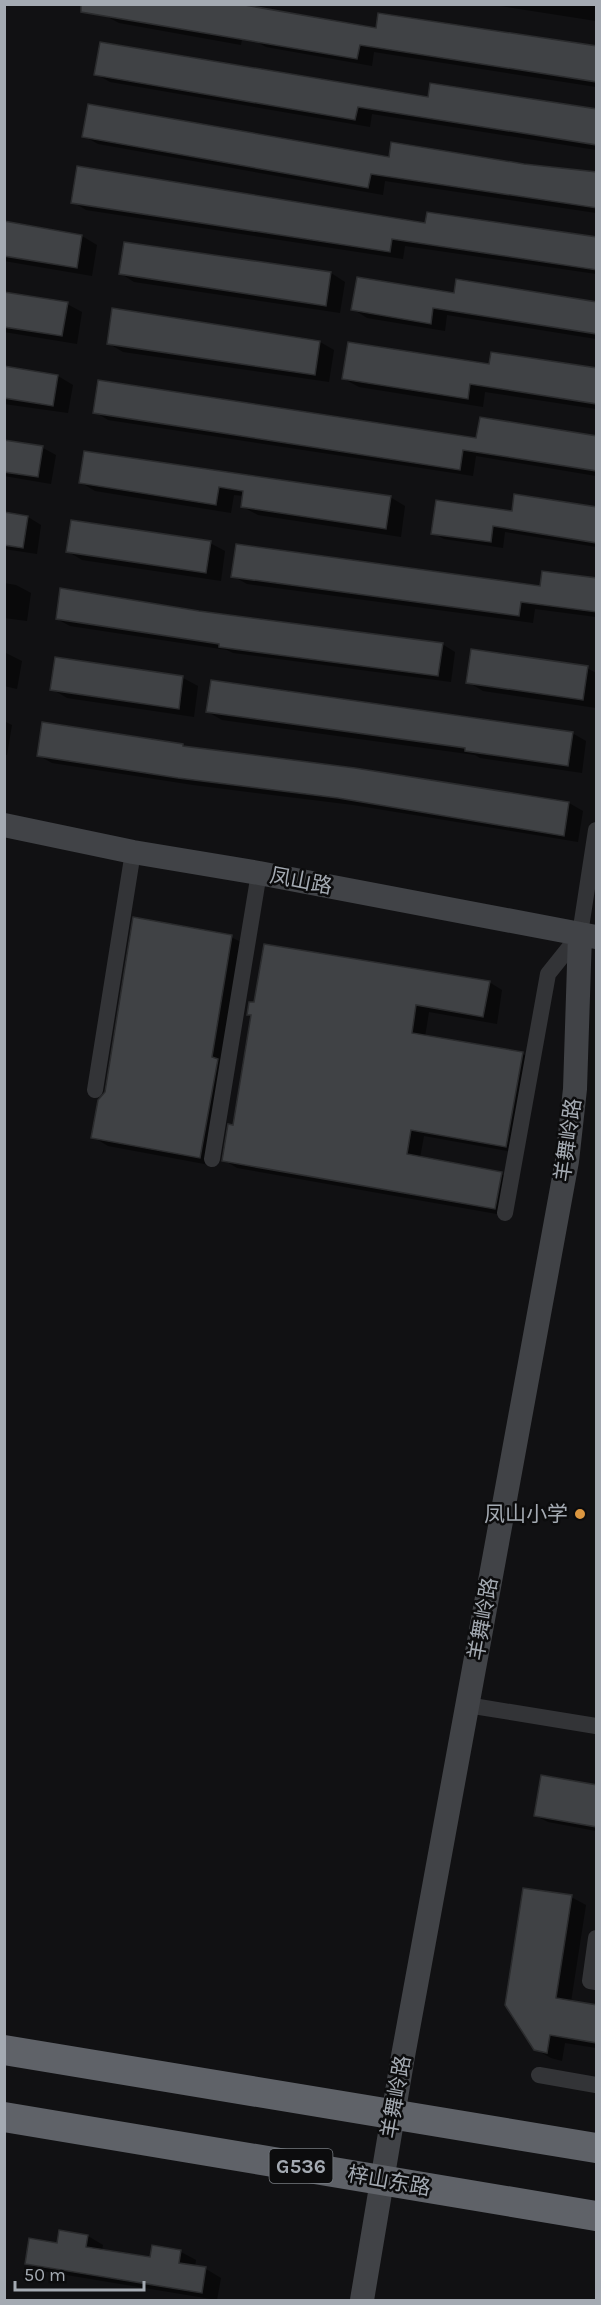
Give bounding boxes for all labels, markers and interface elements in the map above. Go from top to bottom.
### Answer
street label: 凤山路 [268,863,334,899]
street label: 羊舞岭路 [550,1097,586,1183]
place label: 凤山小学 [484,1502,568,1526]
marker: 凤山小学 [573,1507,587,1521]
street label: 羊舞岭路 [464,1576,502,1662]
street label: 羊舞岭路 [377,2054,415,2140]
road number: G536 [270,2149,332,2183]
street label: 梓山东路 [346,2162,432,2200]
scale bar [15,2254,144,2292]
text: 50 m [24,2264,66,2286]

